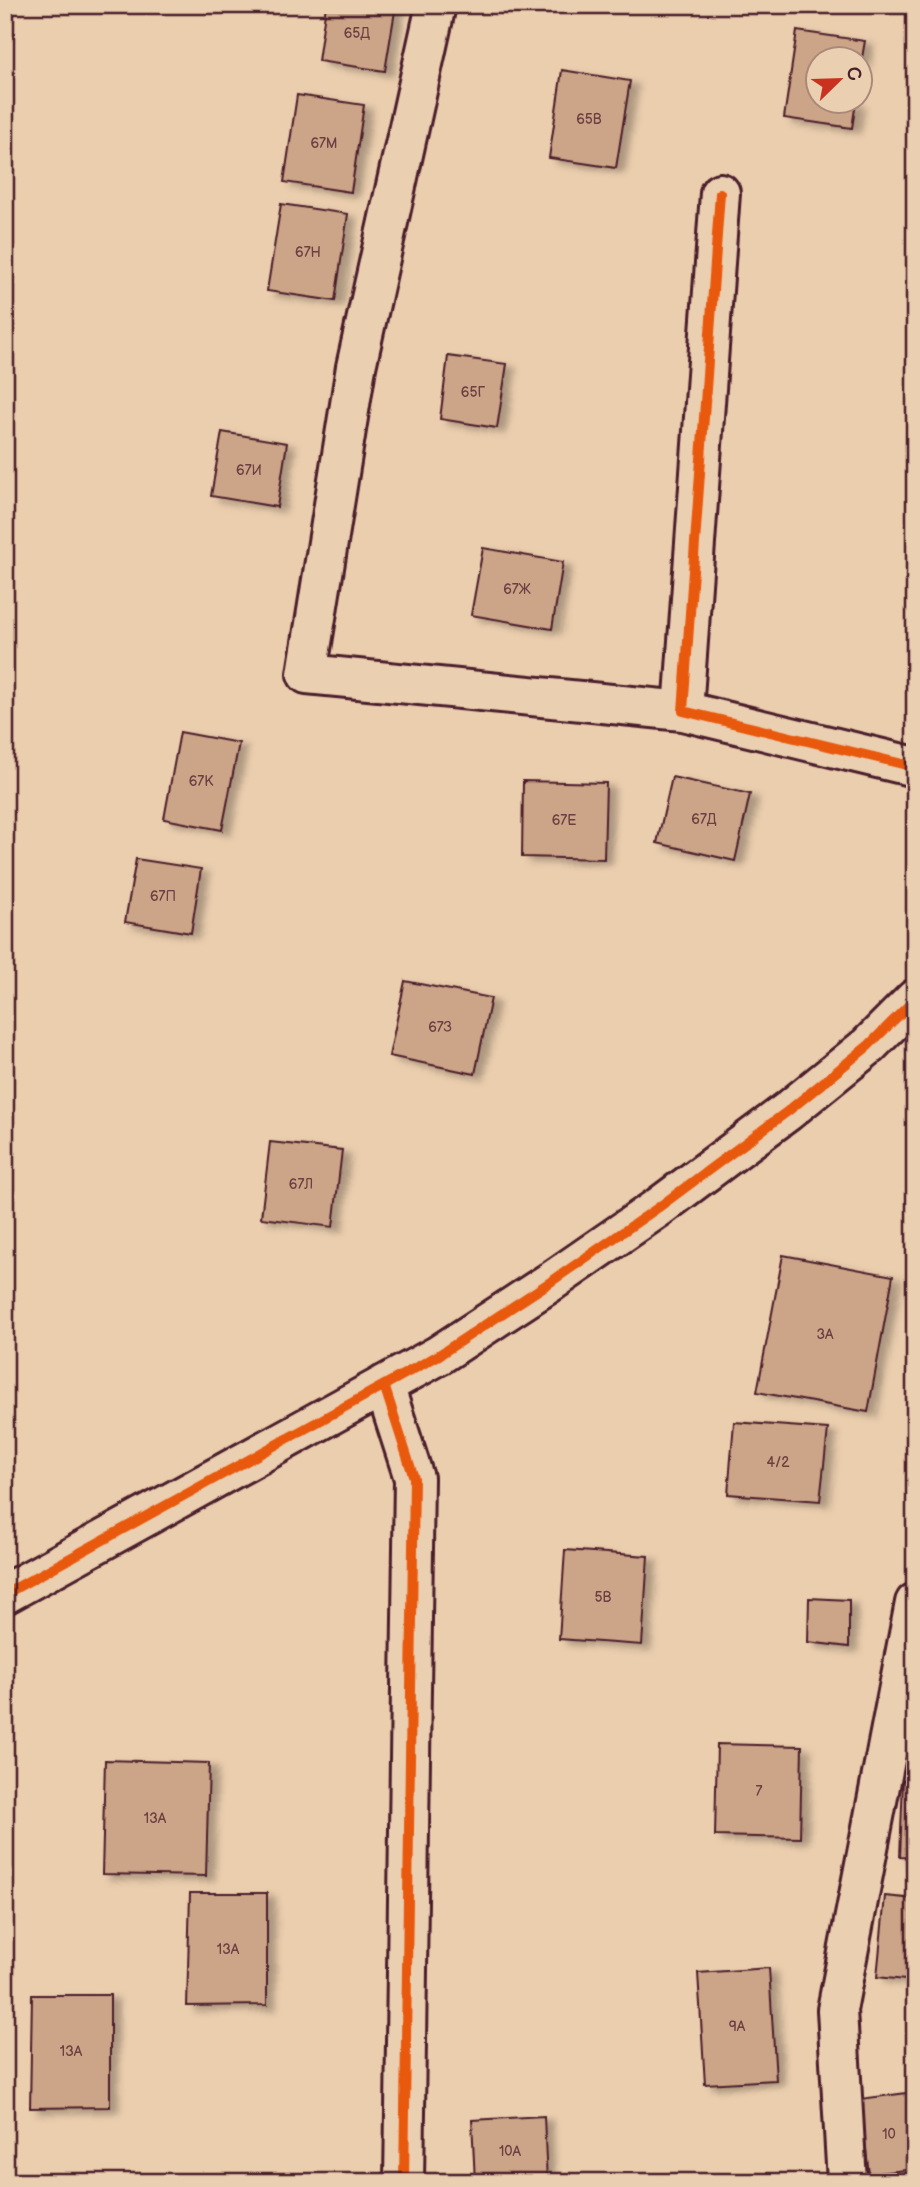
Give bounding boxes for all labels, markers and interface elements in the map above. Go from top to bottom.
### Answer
house number: 65Д [344,25,370,42]
north arrow [804,46,874,116]
text: С [840,63,866,85]
house number: 65В [576,111,602,128]
house number: 67М [310,135,338,152]
house number: 67Н [295,244,321,261]
house number: 65Г [461,384,485,401]
house number: 67И [236,462,262,479]
house number: 67Ж [503,581,532,598]
house number: 67К [189,773,214,790]
house number: 67Д [691,811,717,828]
house number: 67Е [552,812,576,829]
house number: 67П [150,888,176,905]
house number: 67З [428,1019,452,1036]
house number: 67Л [289,1176,313,1193]
house number: 3А [816,1326,834,1343]
house number: 4/2 [766,1454,790,1471]
house number: 5В [595,1589,612,1606]
house number: 7 [756,1783,763,1800]
house number: 13А [144,1810,167,1827]
house number: 13А [217,1941,240,1958]
house number: 9А [729,2018,746,2035]
house number: 13А [60,2043,83,2060]
house number: 10 [882,2126,896,2143]
house number: 10А [499,2143,522,2160]

